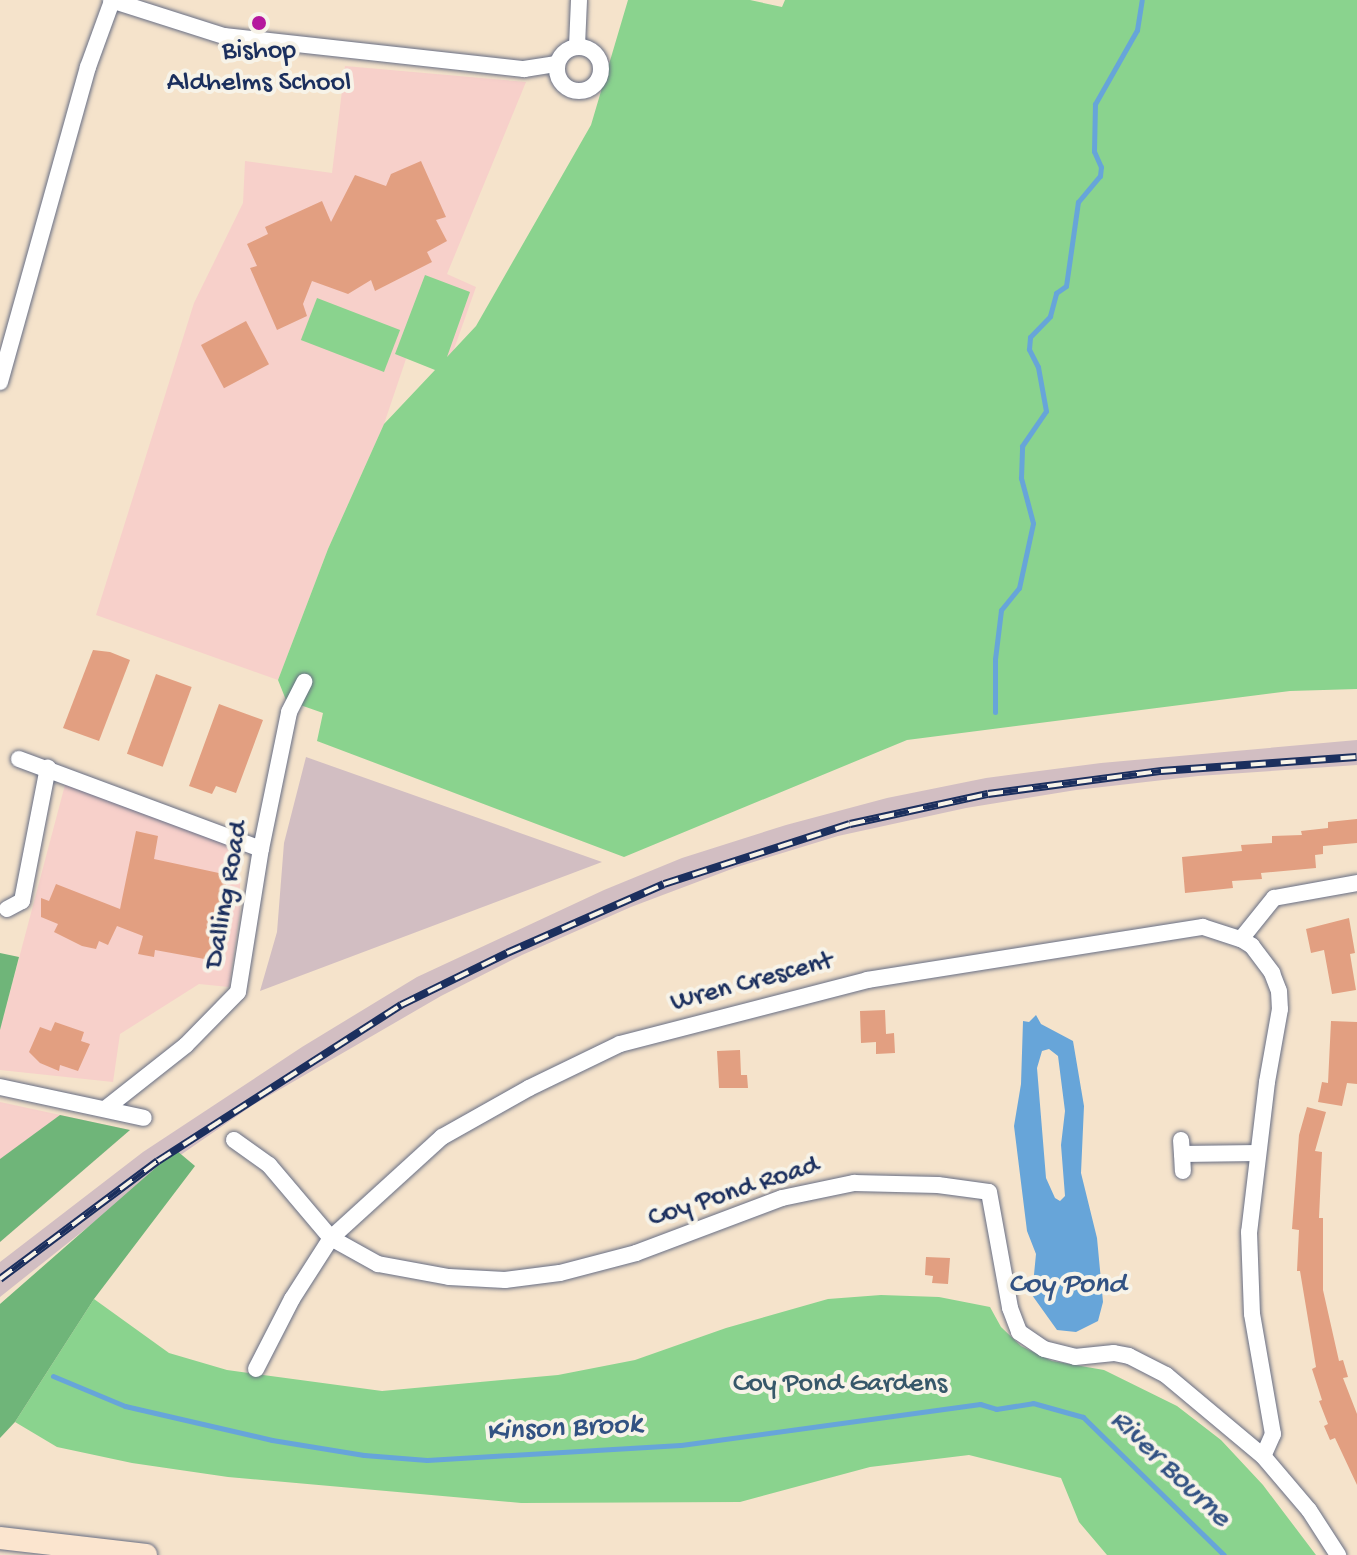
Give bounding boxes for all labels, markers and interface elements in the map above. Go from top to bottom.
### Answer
marker: Bishop Aldhelms School [250,14,268,32]
place label: Bishop Aldhelms School [167,35,351,101]
street label: Dalling Road [198,819,258,971]
street label: Wren Crescent [667,945,837,1021]
street label: Coy Pond Road [644,1150,824,1236]
water label: Coy Pond [1008,1268,1126,1304]
park label: Coy Pond Gardens [733,1368,947,1402]
water label: River Bourne [1101,1404,1237,1536]
water label: Kinson Brook [485,1408,643,1452]

